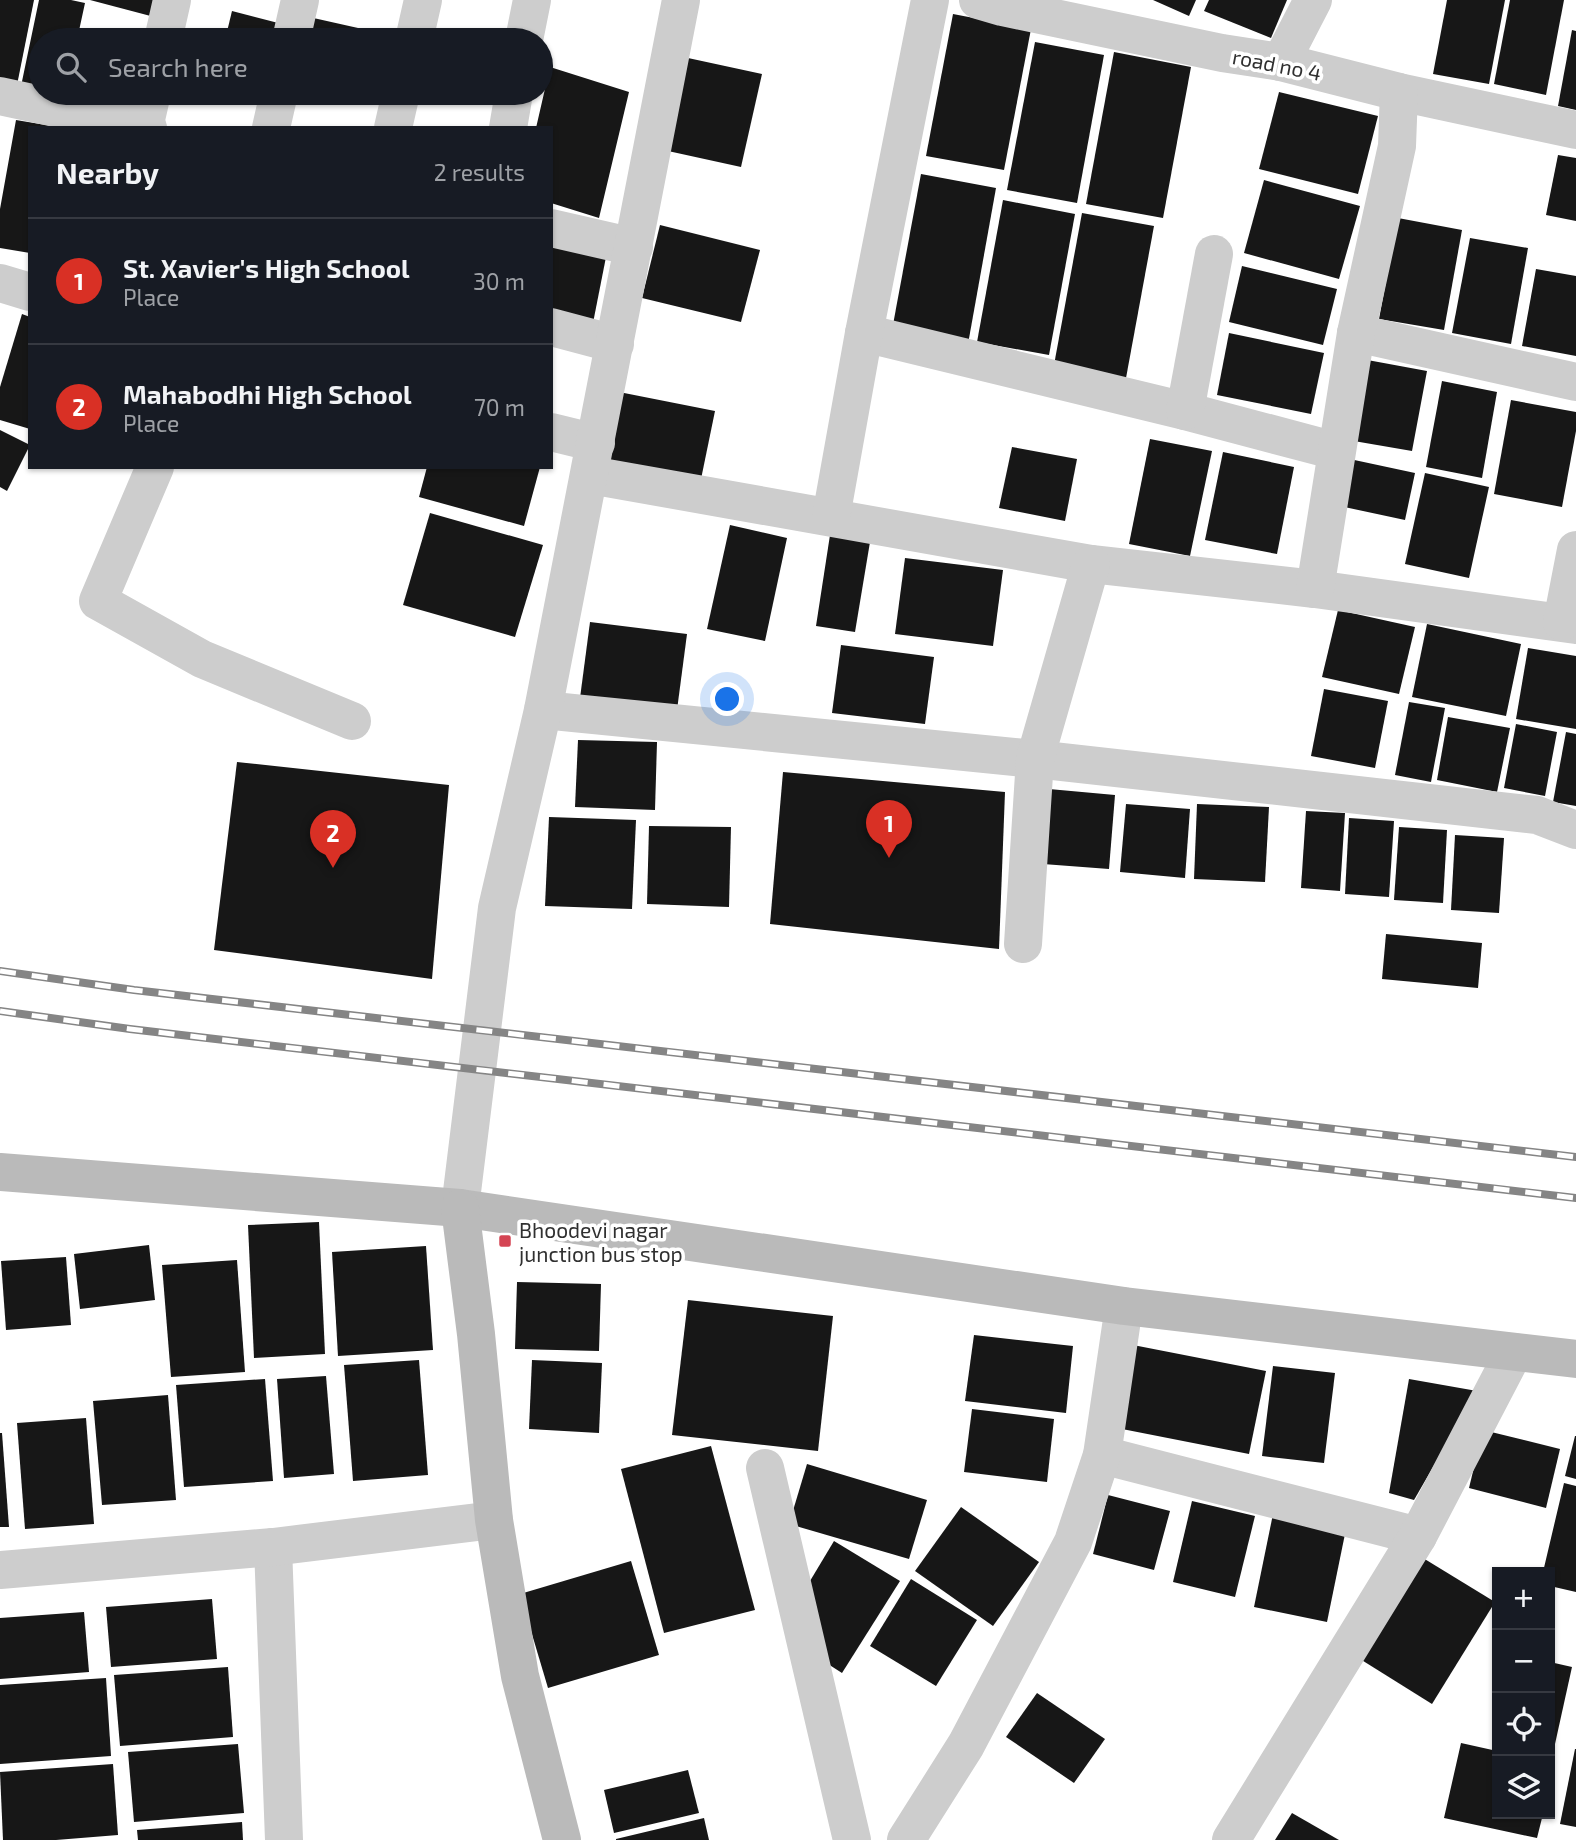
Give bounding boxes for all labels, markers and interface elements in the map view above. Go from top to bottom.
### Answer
search box [28,28,553,105]
street label: road no 4 [1230,43,1324,85]
icon: search [52,48,90,86]
text: Search here [108,51,248,82]
text: Nearby [56,154,159,190]
text: 2 results [434,158,525,186]
text: St. Xavier's High School [123,252,410,283]
text: 1 [74,267,84,295]
text: 30 m [473,267,525,295]
text: Place [123,283,179,311]
text: Mahabodhi High School [123,378,412,409]
text: 2 [72,393,86,421]
text: 70 m [474,393,525,421]
text: Place [123,409,179,437]
your location [710,682,744,716]
pin: 1 [866,800,912,858]
pin: 2 [310,810,356,868]
place label: Bhoodevi nagar junction bus stop [519,1217,683,1267]
marker: Bhoodevi nagar junction bus stop [497,1233,513,1249]
map controls [1492,1567,1555,1819]
button: + [1492,1567,1555,1630]
button: − [1492,1630,1555,1693]
button: locate [1492,1693,1555,1756]
button: layers [1492,1756,1555,1819]

